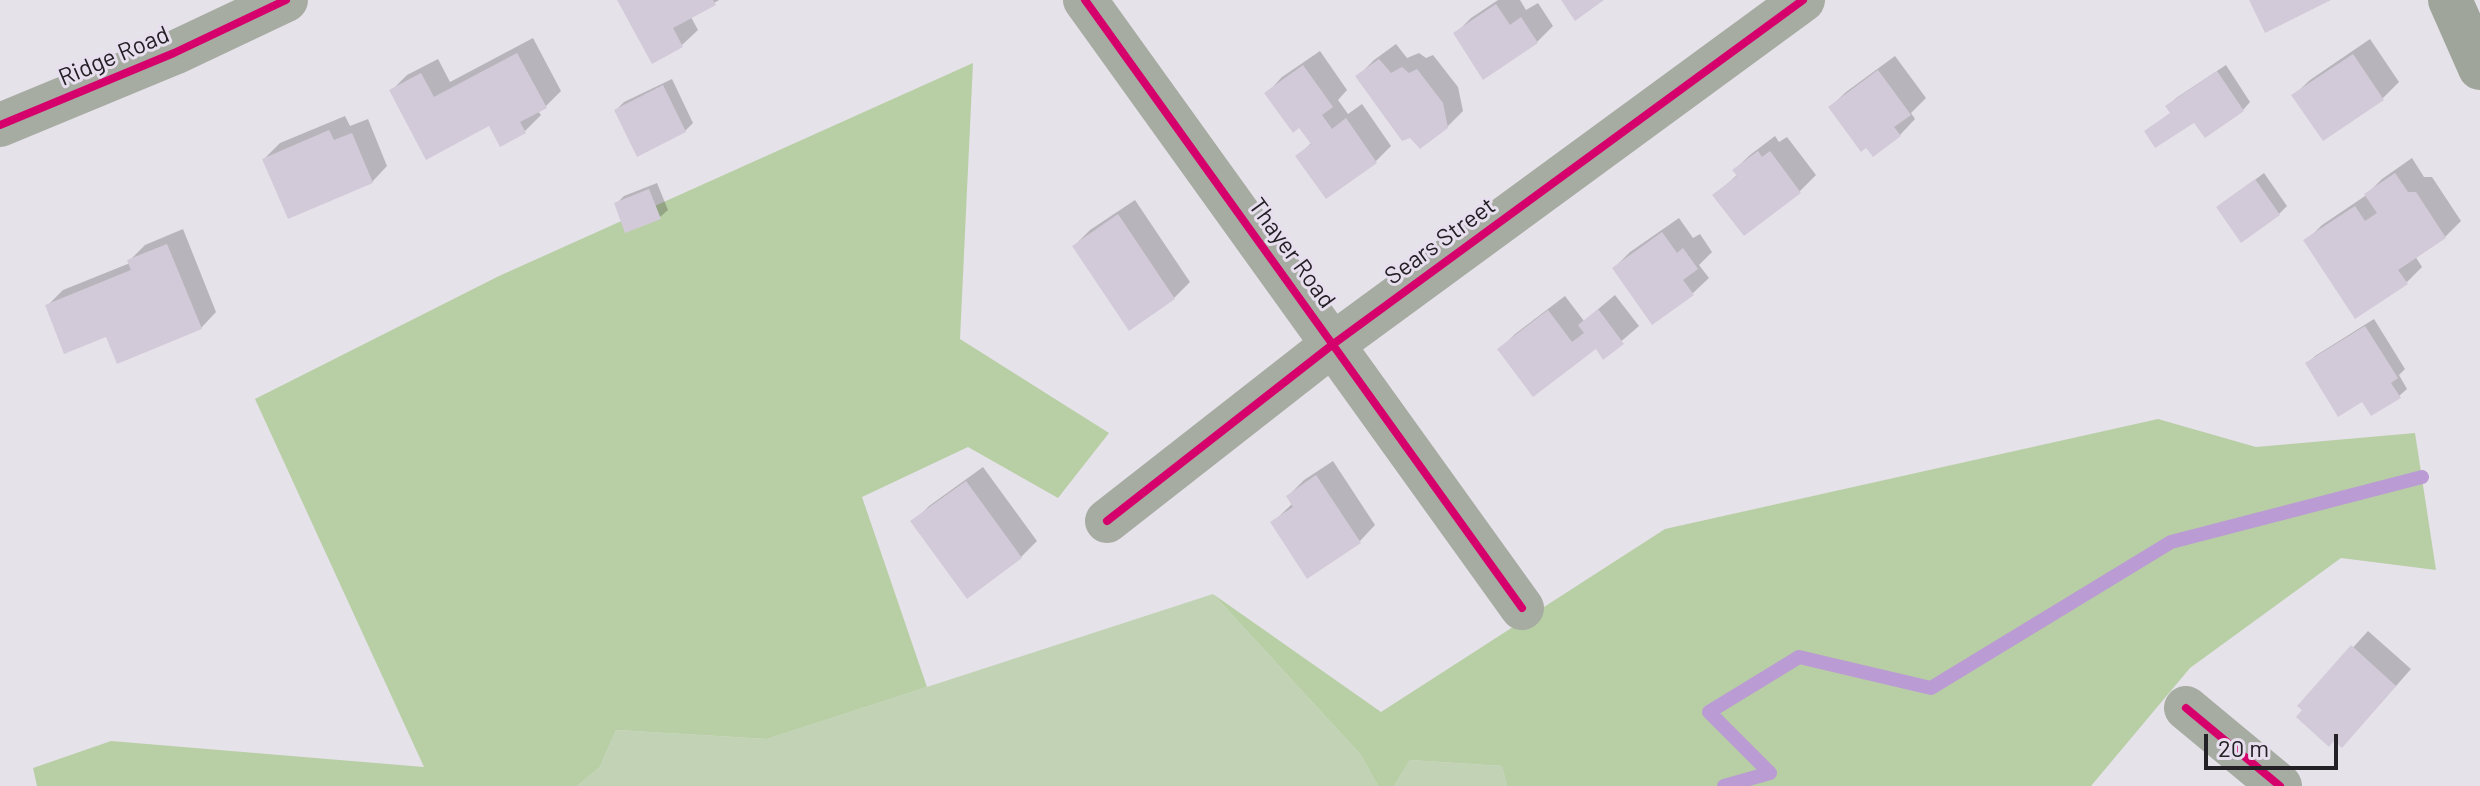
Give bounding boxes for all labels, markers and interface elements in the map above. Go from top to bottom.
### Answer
street label: Ridge Road [54,20,174,92]
street label: Sears Street [1379,191,1501,291]
street label: Thayer Road [1243,192,1341,314]
scale bar [2208,718,2342,768]
text: 20 m [2218,733,2269,762]

